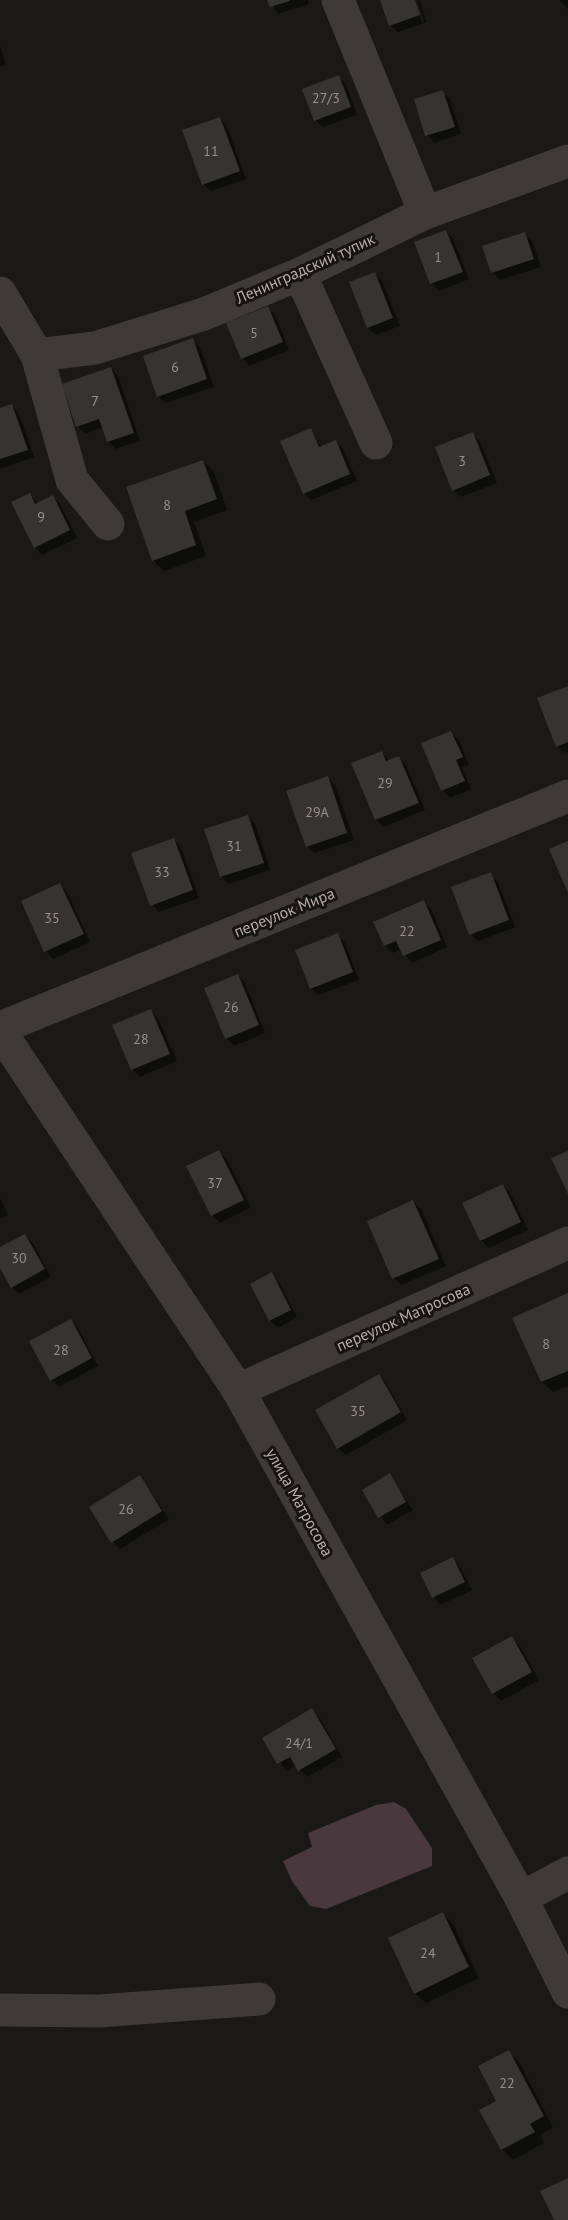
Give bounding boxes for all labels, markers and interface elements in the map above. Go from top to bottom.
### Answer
house number: 27/3 [312,89,340,107]
house number: 11 [203,142,219,160]
street label: Ленинградский тупик [231,228,378,308]
house number: 1 [434,248,442,266]
house number: 5 [250,324,258,342]
house number: 6 [171,358,179,376]
house number: 7 [91,392,99,410]
house number: 3 [458,452,466,470]
house number: 8 [163,496,171,514]
house number: 9 [37,508,45,526]
house number: 29 [377,774,393,792]
house number: 29А [305,803,330,821]
house number: 31 [226,837,242,855]
house number: 33 [154,863,170,881]
street label: переулок Мира [231,883,337,941]
house number: 35 [44,909,60,927]
house number: 22 [399,922,415,940]
house number: 26 [223,998,239,1016]
house number: 28 [133,1030,149,1048]
house number: 37 [207,1174,223,1192]
house number: 30 [11,1249,27,1267]
street label: переулок Матросова [333,1278,473,1356]
house number: 8 [542,1335,550,1353]
house number: 28 [53,1341,69,1359]
house number: 35 [350,1402,366,1420]
street label: улица Матросова [262,1444,338,1560]
house number: 26 [118,1500,134,1518]
house number: 24/1 [285,1734,313,1752]
house number: 24 [420,1944,436,1962]
house number: 22 [499,2074,515,2092]

